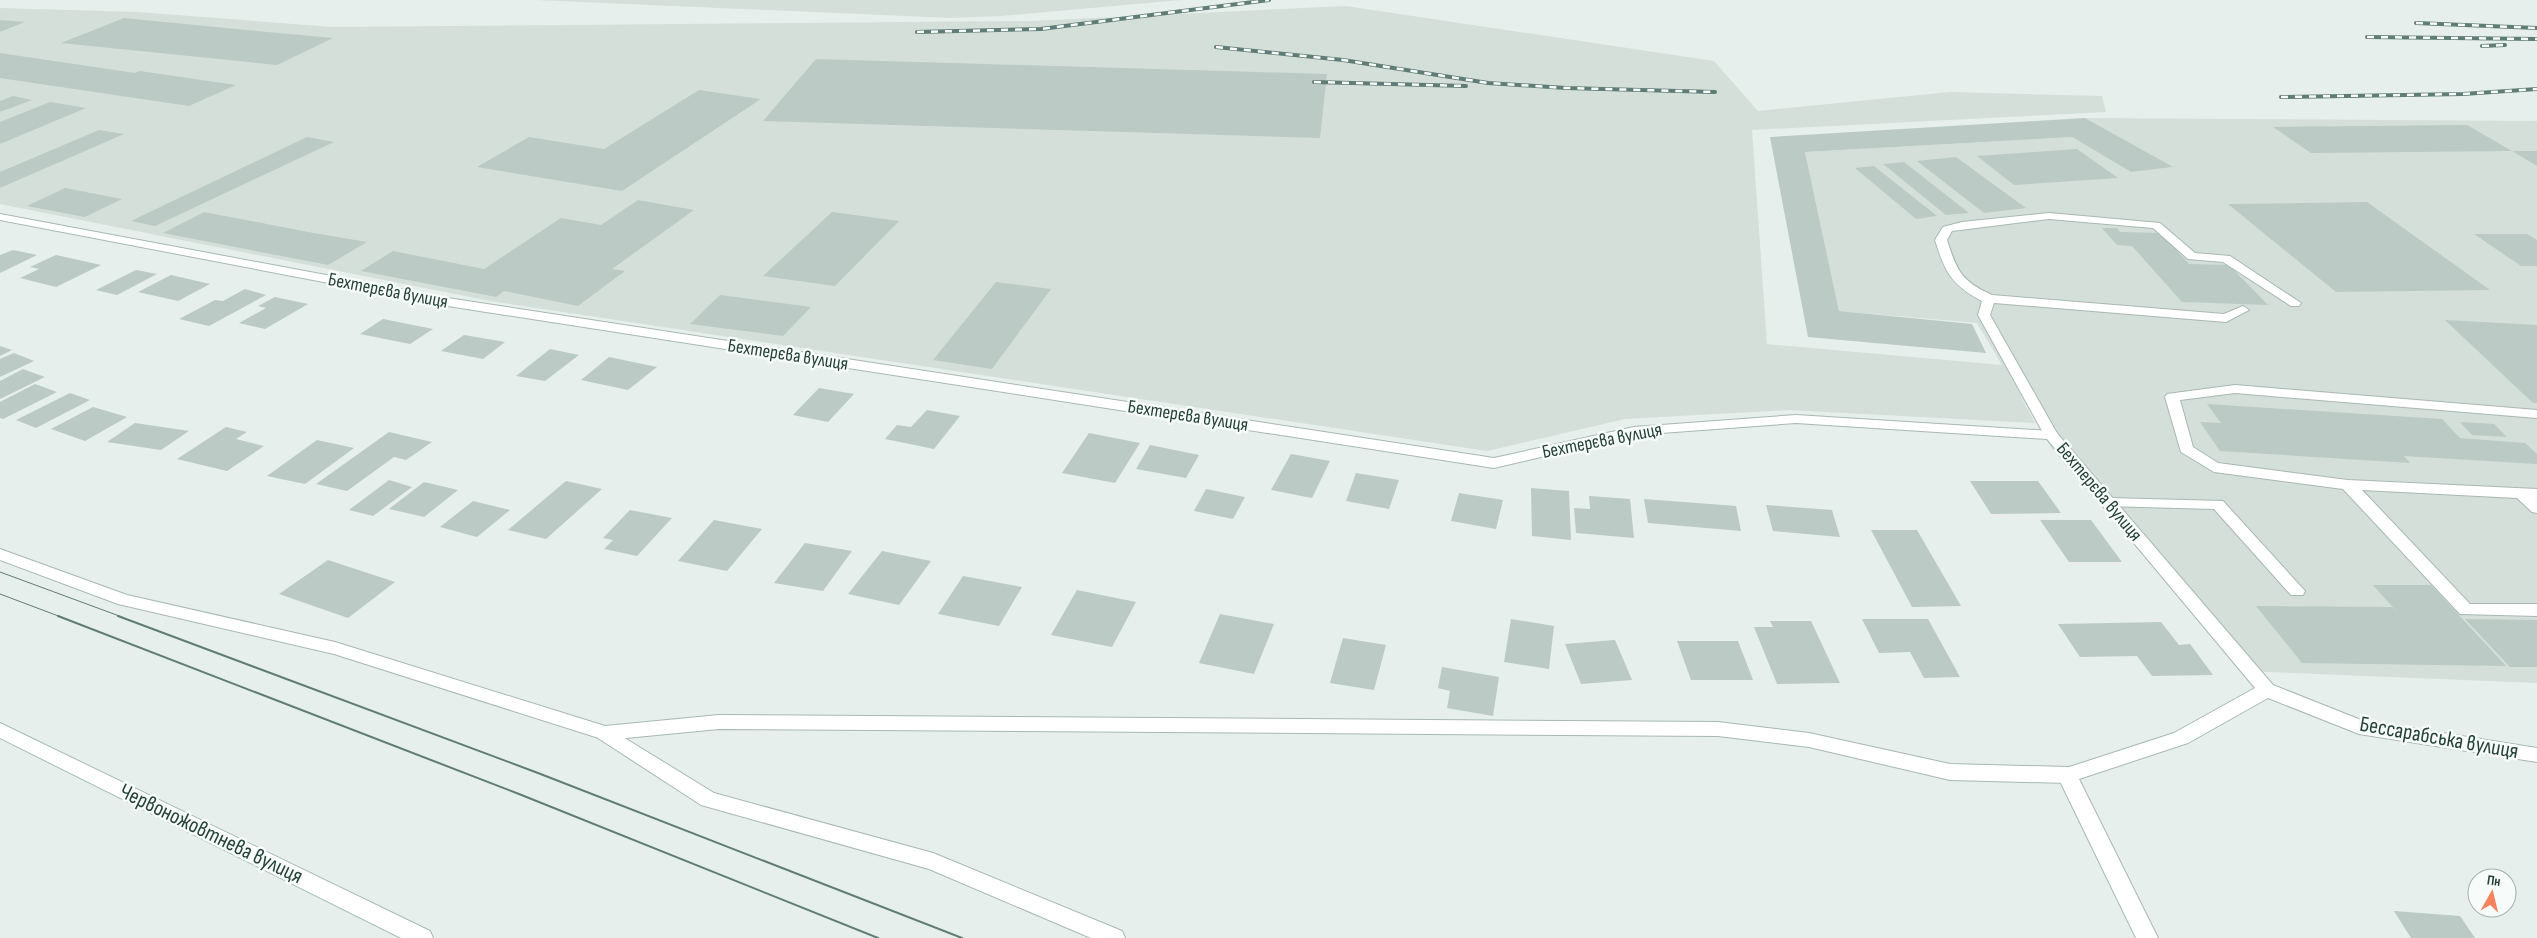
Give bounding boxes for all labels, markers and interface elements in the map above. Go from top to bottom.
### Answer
street label: Бехтерєва вулиця [326,268,450,314]
street label: Бехтерєва вулиця [726,334,850,376]
street label: Бехтерєва вулиця [1126,395,1250,437]
street label: Бехтерєва вулиця [1540,418,1664,464]
street label: Бехтерєва вулиця [2051,438,2147,546]
street label: Бессарабська вулиця [2357,711,2521,765]
street label: Червоножовтнева вулиця [115,778,307,890]
north arrow [2467,868,2517,918]
text: Пн [2486,871,2502,890]

